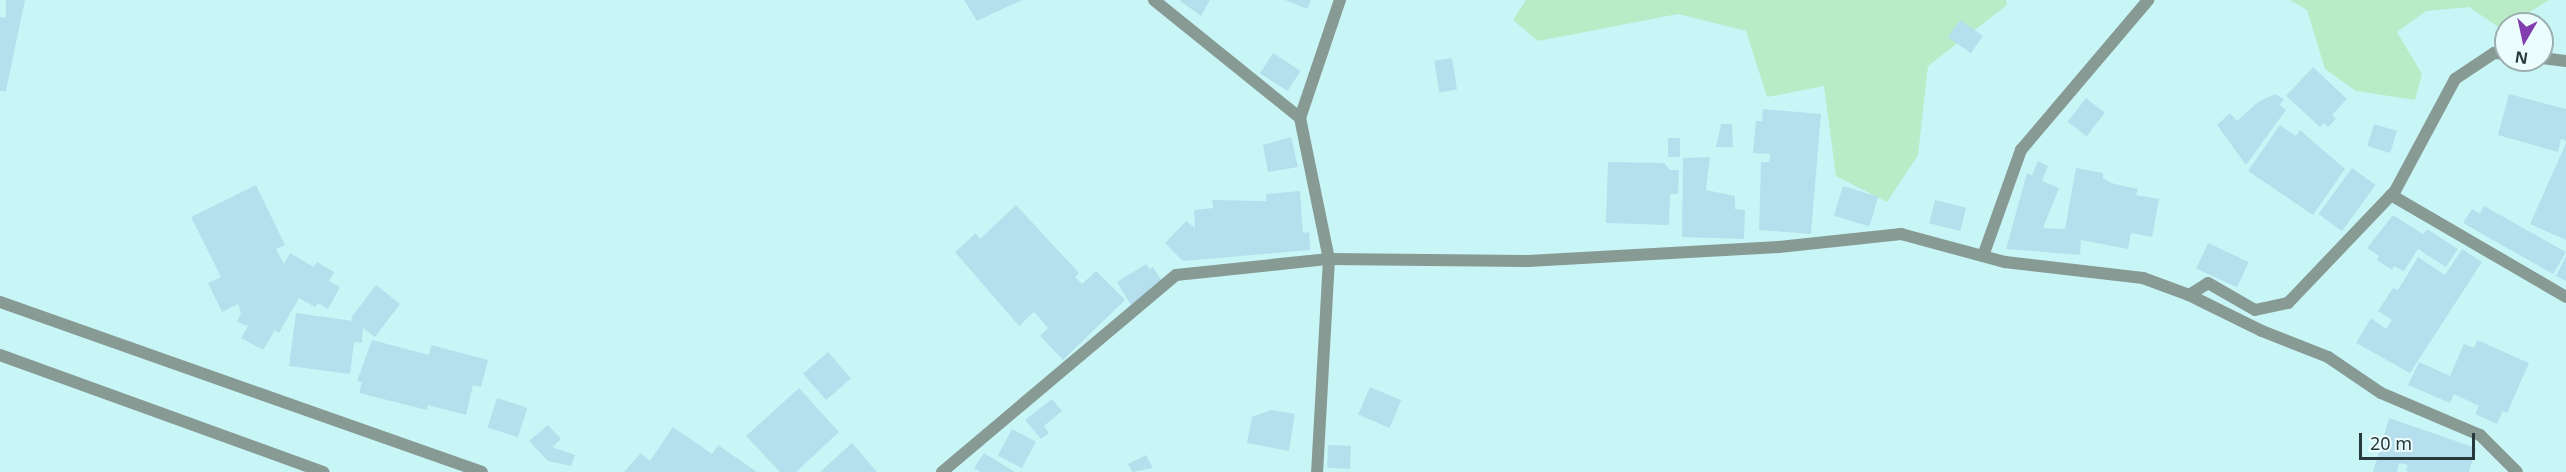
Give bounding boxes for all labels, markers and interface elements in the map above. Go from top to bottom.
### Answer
north arrow [2494,12,2554,72]
text: N [2513,46,2530,70]
scale bar [2362,421,2478,459]
text: 20 m [2370,431,2412,455]

